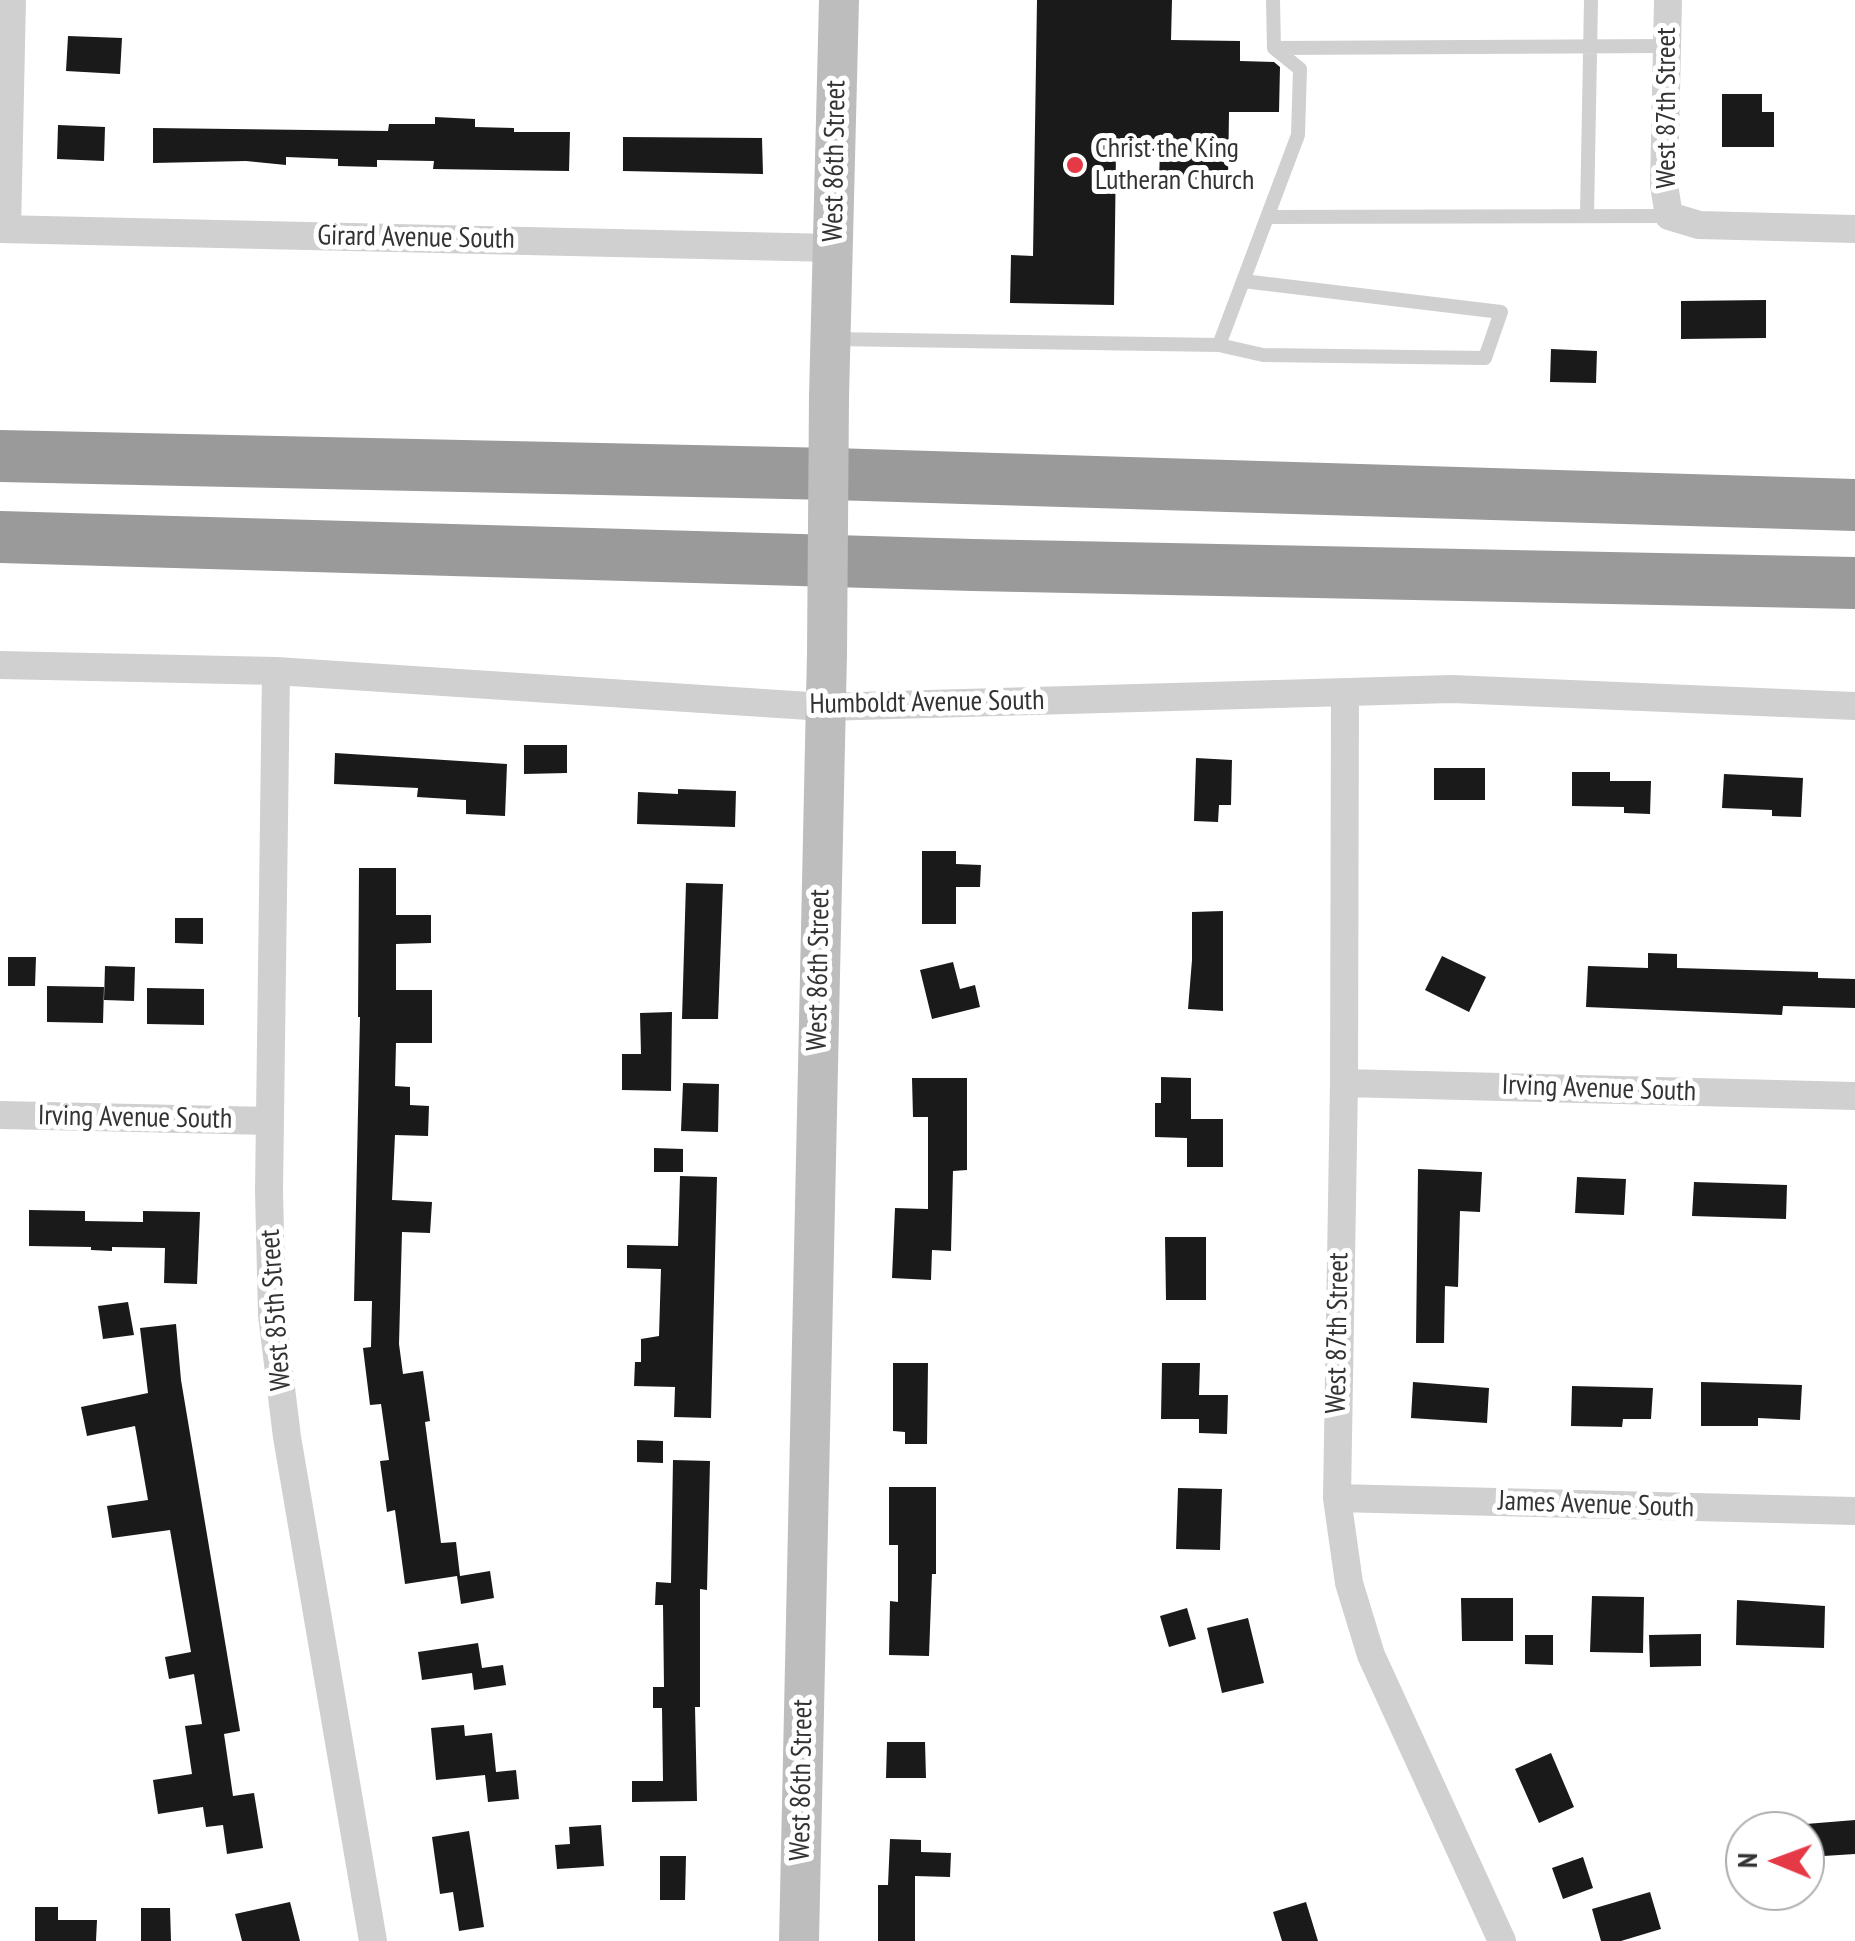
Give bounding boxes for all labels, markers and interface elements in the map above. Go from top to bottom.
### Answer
street label: West 87th Street [1650,27,1684,189]
street label: West 86th Street [817,80,853,242]
place label: Christ the King Lutheran Church [1095,132,1254,198]
marker: Christ the King Lutheran Church [1064,154,1086,176]
street label: Girard Avenue South [317,219,515,257]
street label: Humboldt Avenue South [809,684,1045,722]
street label: West 86th Street [801,889,837,1051]
street label: Irving Avenue South [1501,1069,1697,1109]
street label: Irving Avenue South [37,1100,233,1136]
street label: West 85th Street [254,1228,298,1392]
street label: West 87th Street [1320,1252,1356,1414]
street label: James Avenue South [1497,1485,1695,1525]
street label: West 86th Street [784,1699,820,1861]
north arrow [1725,1811,1825,1911]
text: N [1728,1853,1765,1868]

